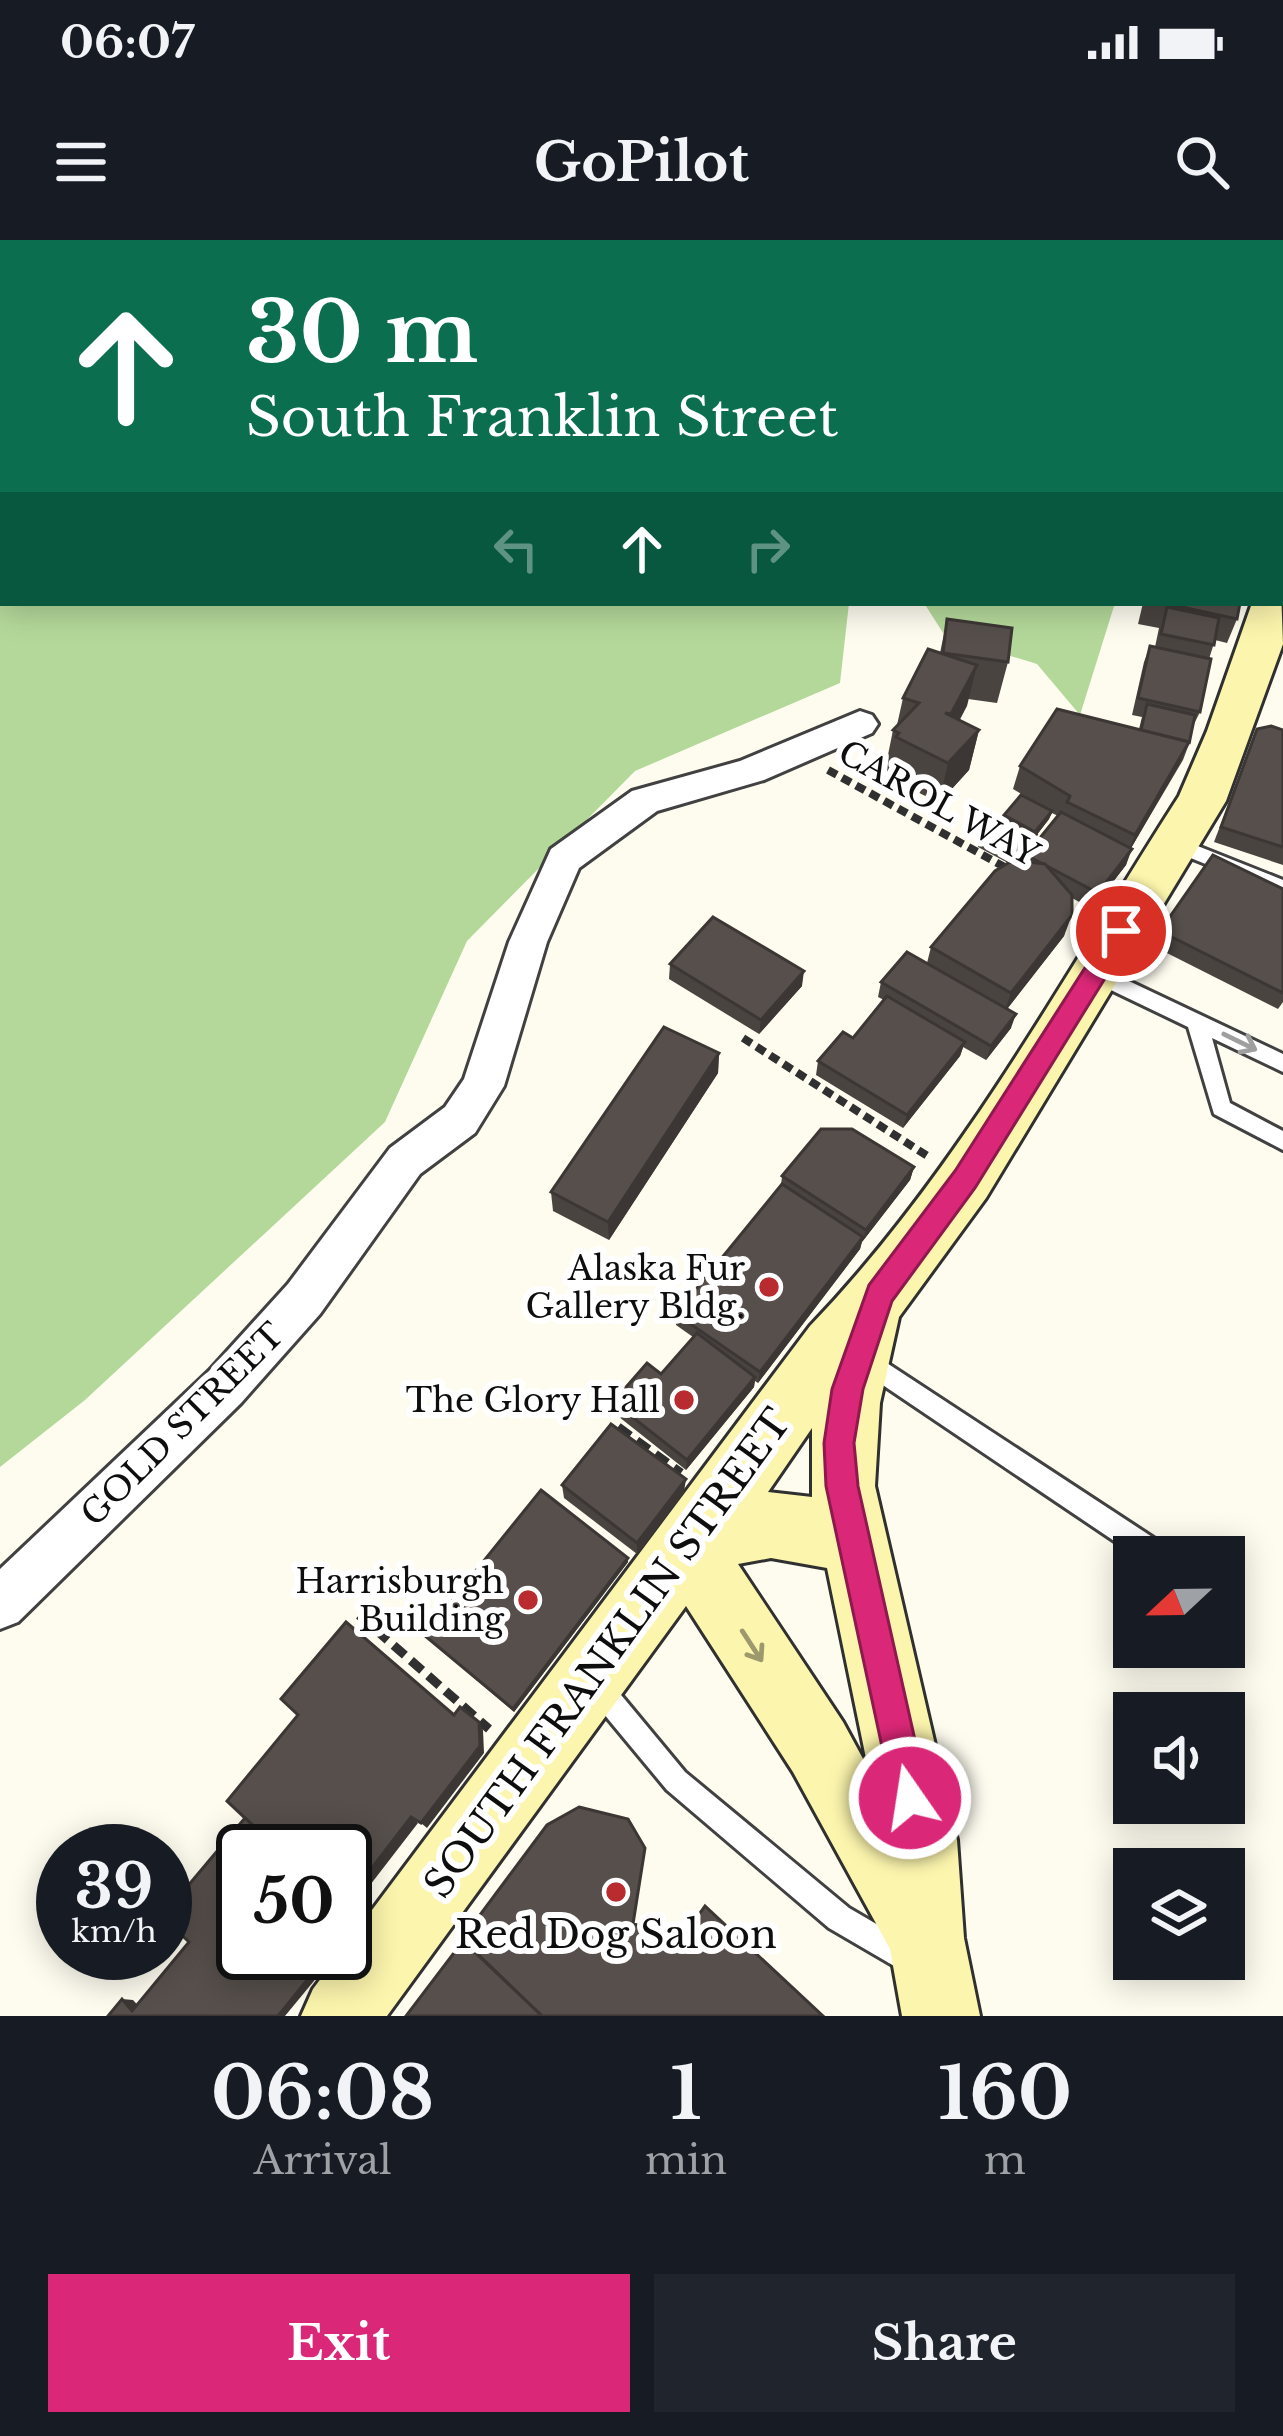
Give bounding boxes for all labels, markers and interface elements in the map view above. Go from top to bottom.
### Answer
text: 06:07 [60,14,194,70]
icon: menu [48,129,114,195]
text: GoPilot [534,129,749,196]
icon: search [1169,129,1235,195]
text: 30 m [246,281,478,385]
icon: ahead [48,288,204,444]
text: South Franklin Street [246,384,838,451]
icon: left [483,516,549,582]
icon: ahead [609,516,675,582]
icon: right [735,516,801,582]
street label: CAROL WAY [831,731,1047,876]
pin [1070,880,1172,982]
icon: arrive [1088,898,1154,964]
one-way arrow [1221,1032,1257,1054]
place label: Alaska Fur Gallery Bldg. [526,1248,745,1327]
marker: Alaska Fur Gallery Bldg. [756,1274,782,1300]
street label: GOLD STREET [72,1314,292,1534]
place label: The Glory Hall [406,1380,660,1421]
marker: The Glory Hall [671,1387,697,1413]
street label: SOUTH FRANKLIN STREET [414,1399,801,1907]
north arrow [1113,1536,1245,1668]
map controls [1113,1536,1245,1980]
place label: Harrisburgh Building [296,1561,505,1640]
marker: Harrisburgh Building [515,1587,541,1613]
one-way arrow [739,1628,764,1662]
button: sound [1113,1692,1245,1824]
position arrow [847,1735,973,1861]
speed limit sign: 50 [216,1824,372,1980]
button: layers [1113,1848,1245,1980]
text: 39 [75,1850,153,1924]
marker: Red Dog Saloon [603,1879,629,1905]
place label: Red Dog Saloon [455,1910,777,1959]
text: km/h [71,1913,157,1950]
text: 06:08 [211,2049,434,2138]
text: 1 [670,2049,702,2138]
text: 160 [938,2049,1072,2138]
text: Arrival [253,2136,392,2185]
text: min [645,2136,727,2185]
text: m [984,2136,1026,2185]
button: Exit [48,2274,630,2412]
button: Share [654,2274,1235,2412]

